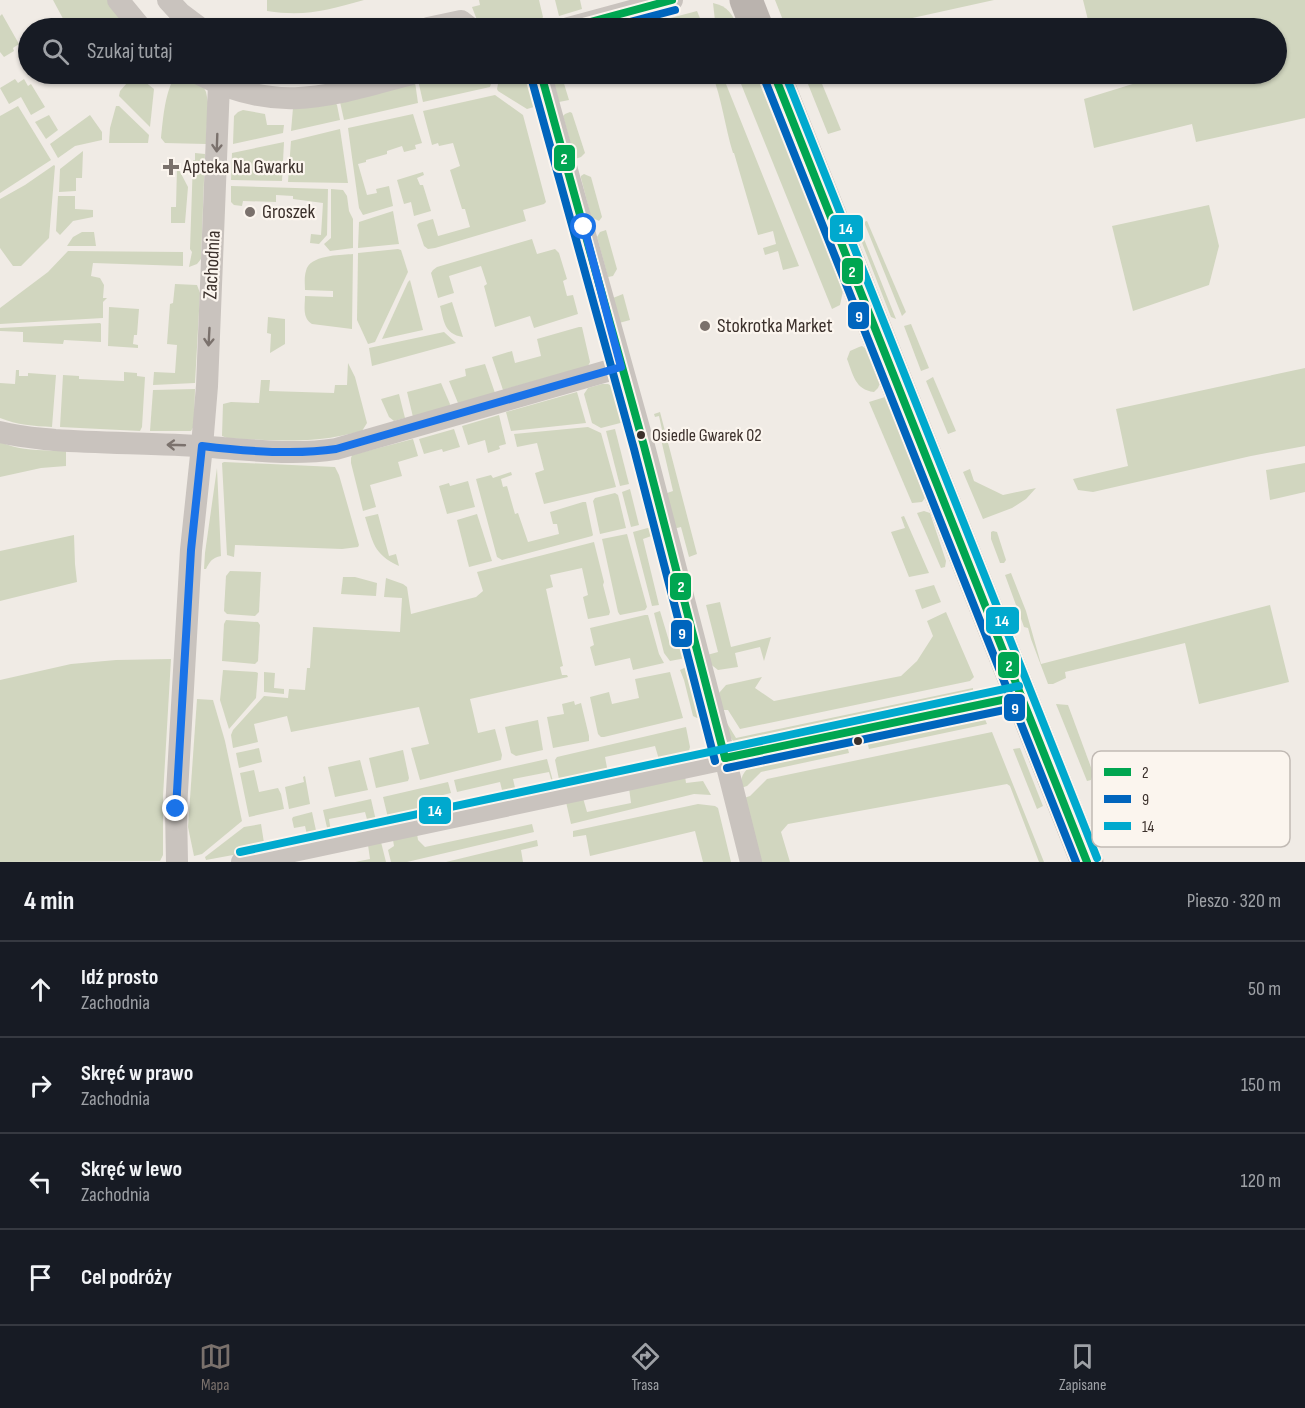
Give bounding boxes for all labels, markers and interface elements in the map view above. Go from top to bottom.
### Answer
search box [18,18,1287,84]
icon: search [39,35,72,68]
text: Szukaj tutaj [87,38,173,65]
one-way arrow [212,132,223,152]
line badge: 2 [553,144,576,172]
text: 2 [560,150,568,169]
place label: Apteka Na Gwarku [182,155,304,179]
marker: Apteka Na Gwarku [164,160,178,174]
place label: Groszek [262,200,316,224]
marker: Groszek [243,205,257,219]
route start [570,213,596,239]
line badge: 14 [829,214,864,243]
text: 14 [839,220,853,239]
street label: Zachodnia [198,230,226,300]
line badge: 2 [841,257,864,285]
text: 2 [848,263,856,282]
line badge: 9 [847,301,870,330]
text: 9 [855,308,863,327]
place label: Stokrotka Market [717,314,833,338]
marker: Stokrotka Market [698,319,712,333]
one-way arrow [203,327,214,347]
place label: Osiedle Gwarek 02 [652,425,762,446]
marker: Osiedle Gwarek 02 [635,429,647,441]
one-way arrow [166,439,186,450]
line badge: 2 [669,572,692,601]
text: 2 [677,578,685,597]
line badge: 14 [985,606,1020,635]
text: 14 [995,612,1009,631]
line badge: 9 [670,619,693,648]
text: 9 [678,625,686,644]
line badge: 2 [997,651,1020,679]
text: 2 [1005,657,1013,676]
line badge: 9 [1003,693,1026,722]
text: 9 [1011,700,1019,719]
unlabelled marker [852,735,864,747]
legend [1092,751,1290,847]
text: 2 [1142,764,1149,783]
text: 9 [1142,791,1149,810]
route end [162,795,188,821]
line badge: 14 [418,796,452,825]
text: 14 [428,802,442,821]
text: 14 [1142,818,1155,837]
text: 4 min [24,886,74,917]
text: Pieszo · 320 m [1187,889,1281,913]
text: Idź prosto [81,964,158,991]
icon: ahead [24,973,57,1006]
text: 50 m [1248,977,1281,1001]
text: Zachodnia [81,991,150,1015]
text: Skręć w prawo [81,1060,193,1087]
icon: right [24,1069,57,1102]
text: 150 m [1241,1073,1281,1097]
text: Zachodnia [81,1087,150,1111]
text: Skręć w lewo [81,1156,182,1183]
icon: left [24,1165,57,1198]
text: 120 m [1241,1169,1281,1193]
text: Zachodnia [81,1183,150,1207]
icon: arrive [24,1261,57,1294]
text: Cel podróży [81,1264,172,1291]
tab: Mapa [199,1340,232,1395]
tab: Trasa [629,1340,662,1395]
tab: Zapisane [1059,1340,1106,1395]

